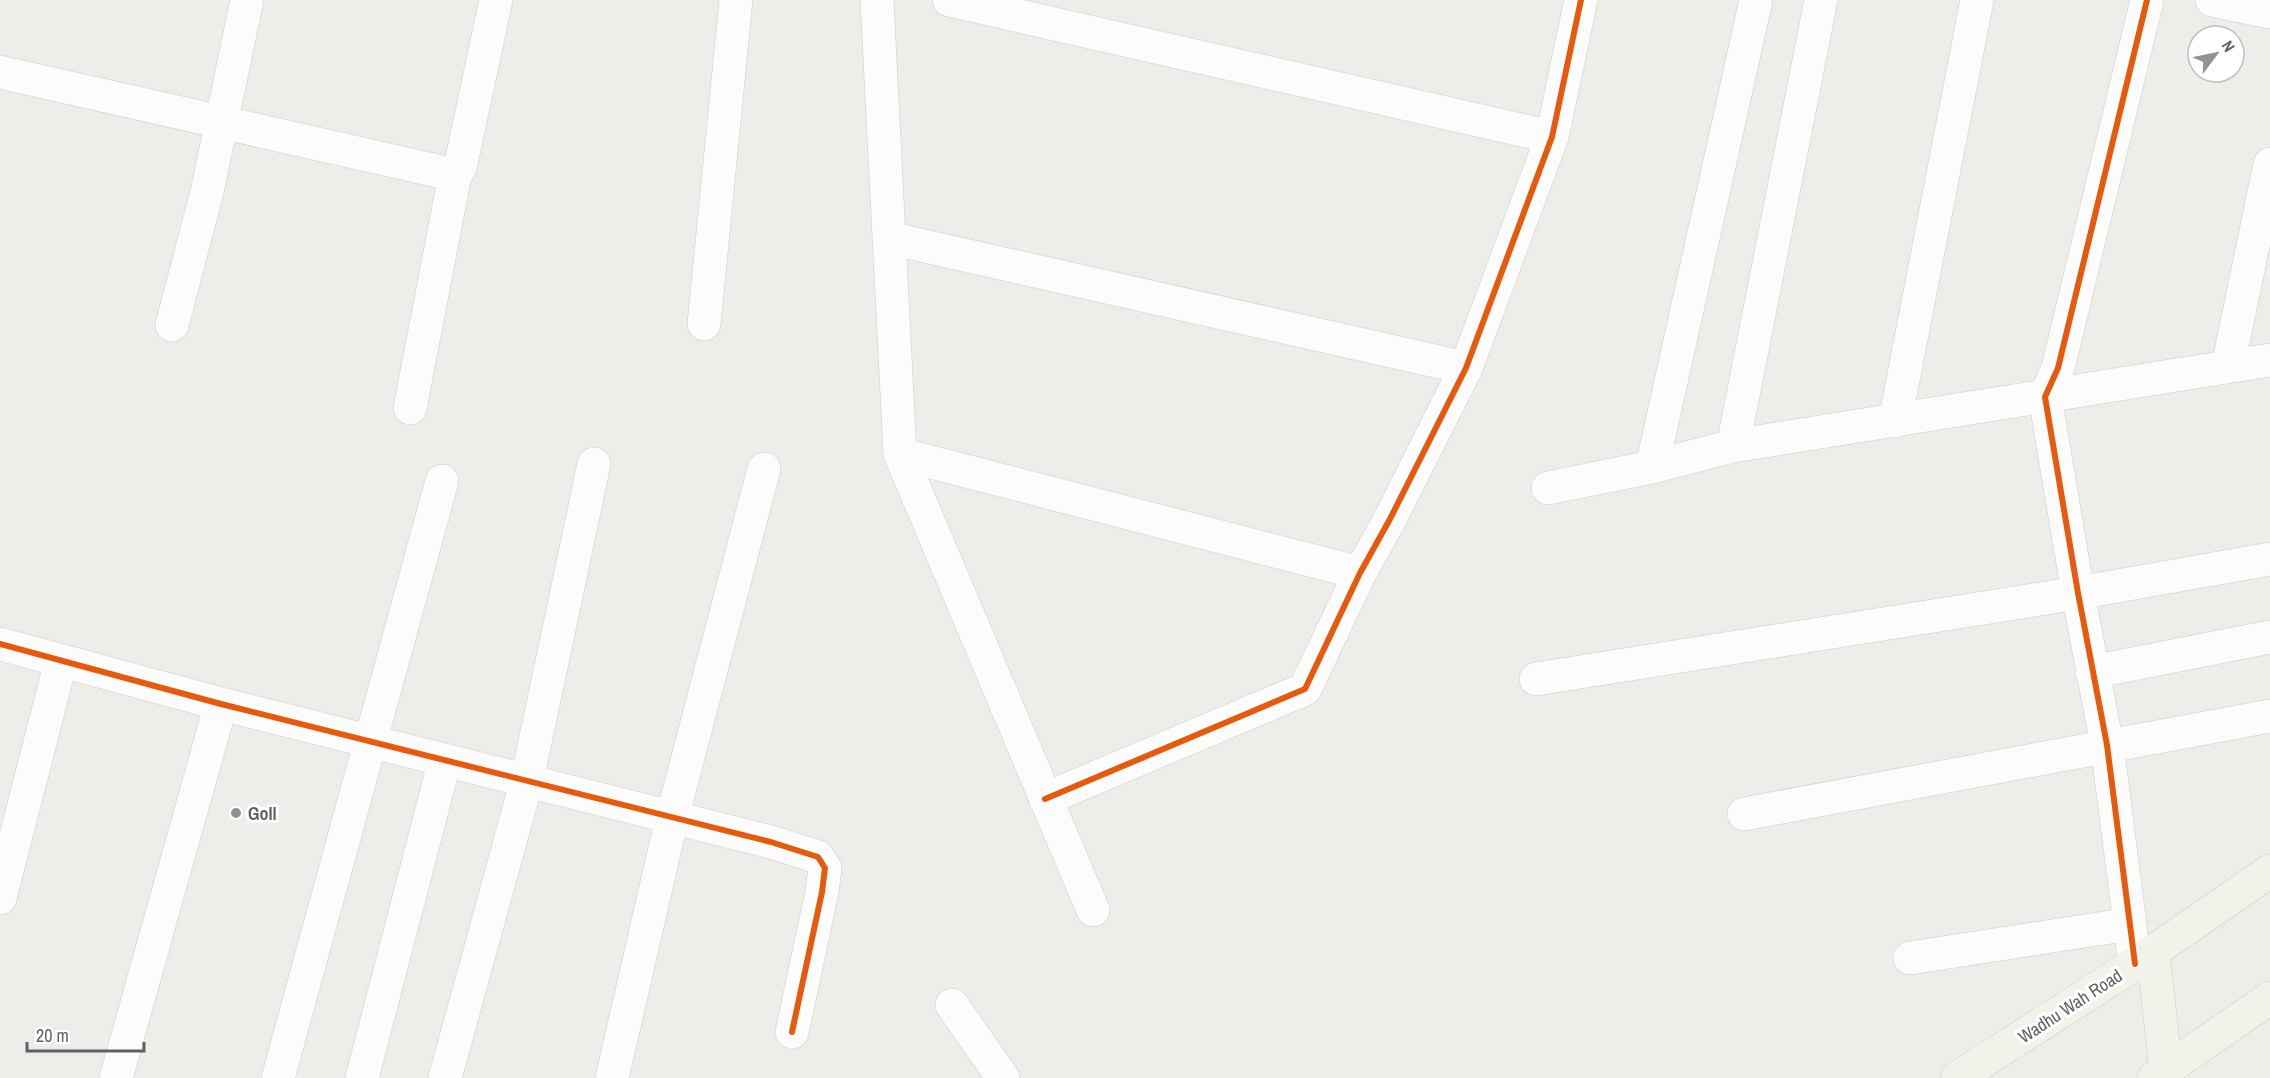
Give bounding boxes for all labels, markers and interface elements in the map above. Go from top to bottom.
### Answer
north arrow [2186,24,2246,84]
text: N [2217,36,2241,56]
place label: Goll [248,801,277,826]
marker: Goll [229,806,243,820]
street label: Wadhu Wah Road [2013,963,2127,1049]
scale bar [27,1015,144,1053]
text: 20 m [36,1023,69,1048]

